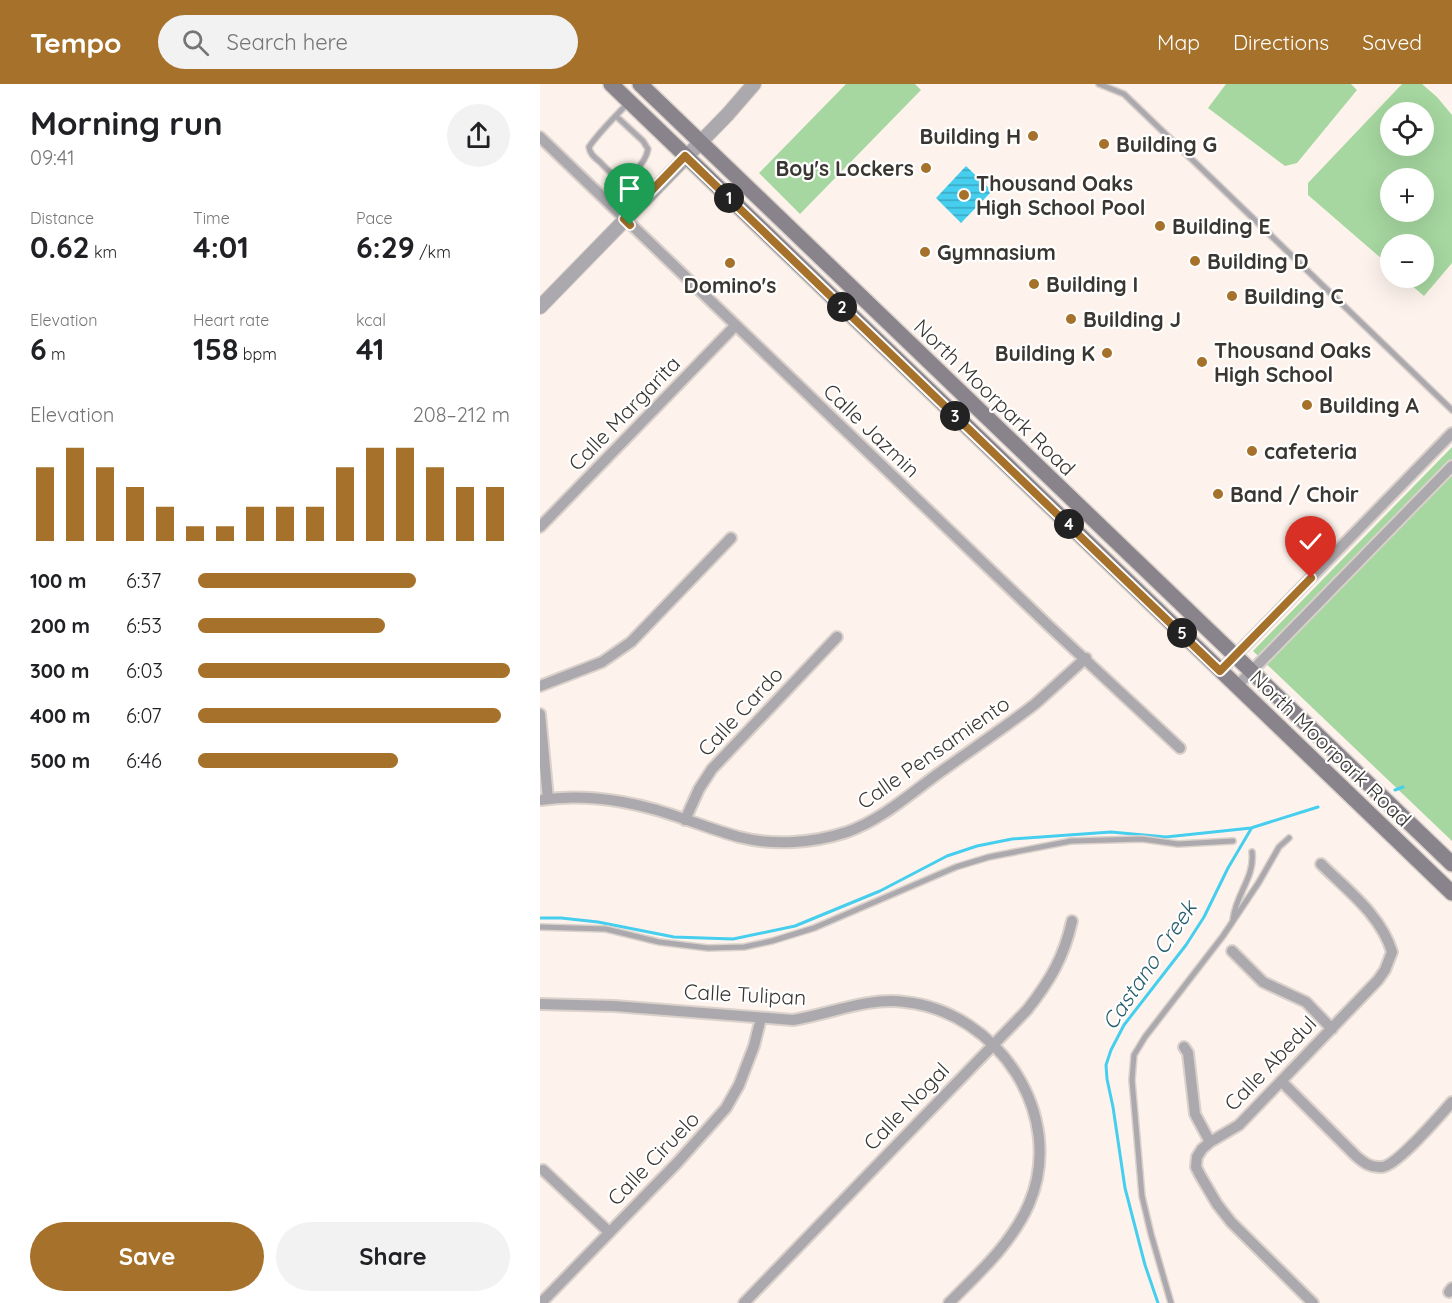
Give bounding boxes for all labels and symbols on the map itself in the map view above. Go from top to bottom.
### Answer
place label: Building H [919,123,1021,149]
marker: Building H [1026,129,1040,143]
place label: Building G [1116,131,1217,157]
marker: Building G [1097,137,1111,151]
place label: Boy's Lockers [775,155,914,181]
marker: Boy's Lockers [919,161,933,175]
pin [604,163,655,225]
place label: Thousand Oaks High School Pool [976,170,1146,220]
pin: 1 [714,183,744,213]
marker: Thousand Oaks High School Pool [957,188,971,202]
place label: Building E [1172,213,1270,239]
marker: Building E [1153,219,1167,233]
place label: Gymnasium [937,239,1056,265]
marker: Gymnasium [918,245,932,259]
place label: Building D [1207,248,1308,274]
marker: Building D [1188,254,1202,268]
marker: Domino's [723,256,737,270]
place label: Building I [1046,271,1138,297]
place label: Domino's [684,272,776,298]
marker: Building I [1027,277,1041,291]
place label: Building C [1244,283,1344,309]
marker: Building C [1225,289,1239,303]
pin: 2 [827,292,857,322]
place label: Building J [1083,306,1181,332]
marker: Building J [1064,312,1078,326]
street label: North Moorpark Road [909,313,1081,481]
place label: Thousand Oaks High School [1214,337,1371,387]
place label: Building K [995,340,1095,366]
marker: Building K [1100,346,1114,360]
street label: Calle Margarita [563,350,685,476]
marker: Thousand Oaks High School [1195,355,1209,369]
street label: Calle Jazmin [818,378,926,482]
place label: Building A [1319,392,1419,418]
marker: Building A [1300,398,1314,412]
pin: 3 [940,401,970,431]
place label: cafeteria [1264,438,1357,464]
marker: cafeteria [1245,444,1259,458]
place label: Band / Choir [1230,481,1359,507]
marker: Band / Choir [1211,487,1225,501]
pin: 4 [1054,509,1084,539]
pin [1285,516,1336,578]
pin: 5 [1167,618,1197,648]
street label: Calle Cardo [692,661,788,761]
street label: North Moorpark Road [1245,664,1417,832]
street label: Calle Pensamiento [852,690,1014,814]
water label: Castano Creek [1096,893,1204,1035]
street label: Calle Tulipan [683,978,807,1010]
street label: Calle Abedul [1218,1010,1322,1116]
street label: Calle Nogal [858,1057,954,1155]
street label: Calle Ciruelo [602,1105,704,1211]

